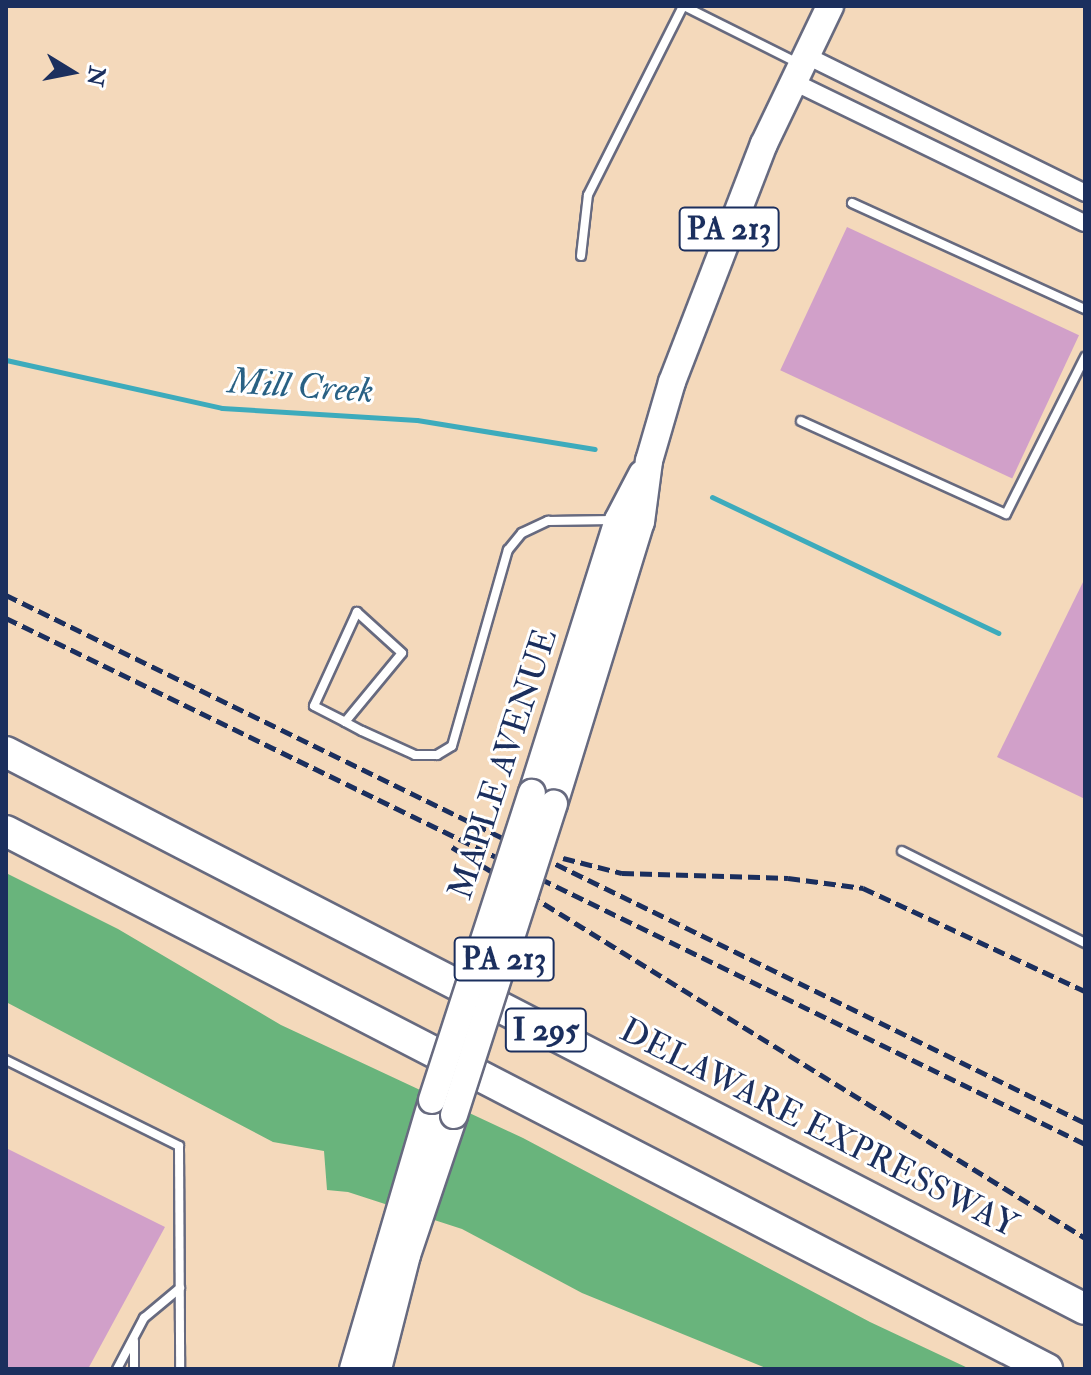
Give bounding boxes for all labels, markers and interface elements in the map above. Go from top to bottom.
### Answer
north arrow [32,32,112,112]
text: N [80,64,111,88]
road number: PA 213 [677,201,781,257]
water label: Mill Creek [227,359,375,413]
street label: MAPLE AVENUE [440,624,566,904]
road number: PA 213 [452,931,556,987]
road number: I 295 [504,1002,588,1058]
street label: DELAWARE EXPRESSWAY [613,1010,1025,1246]

